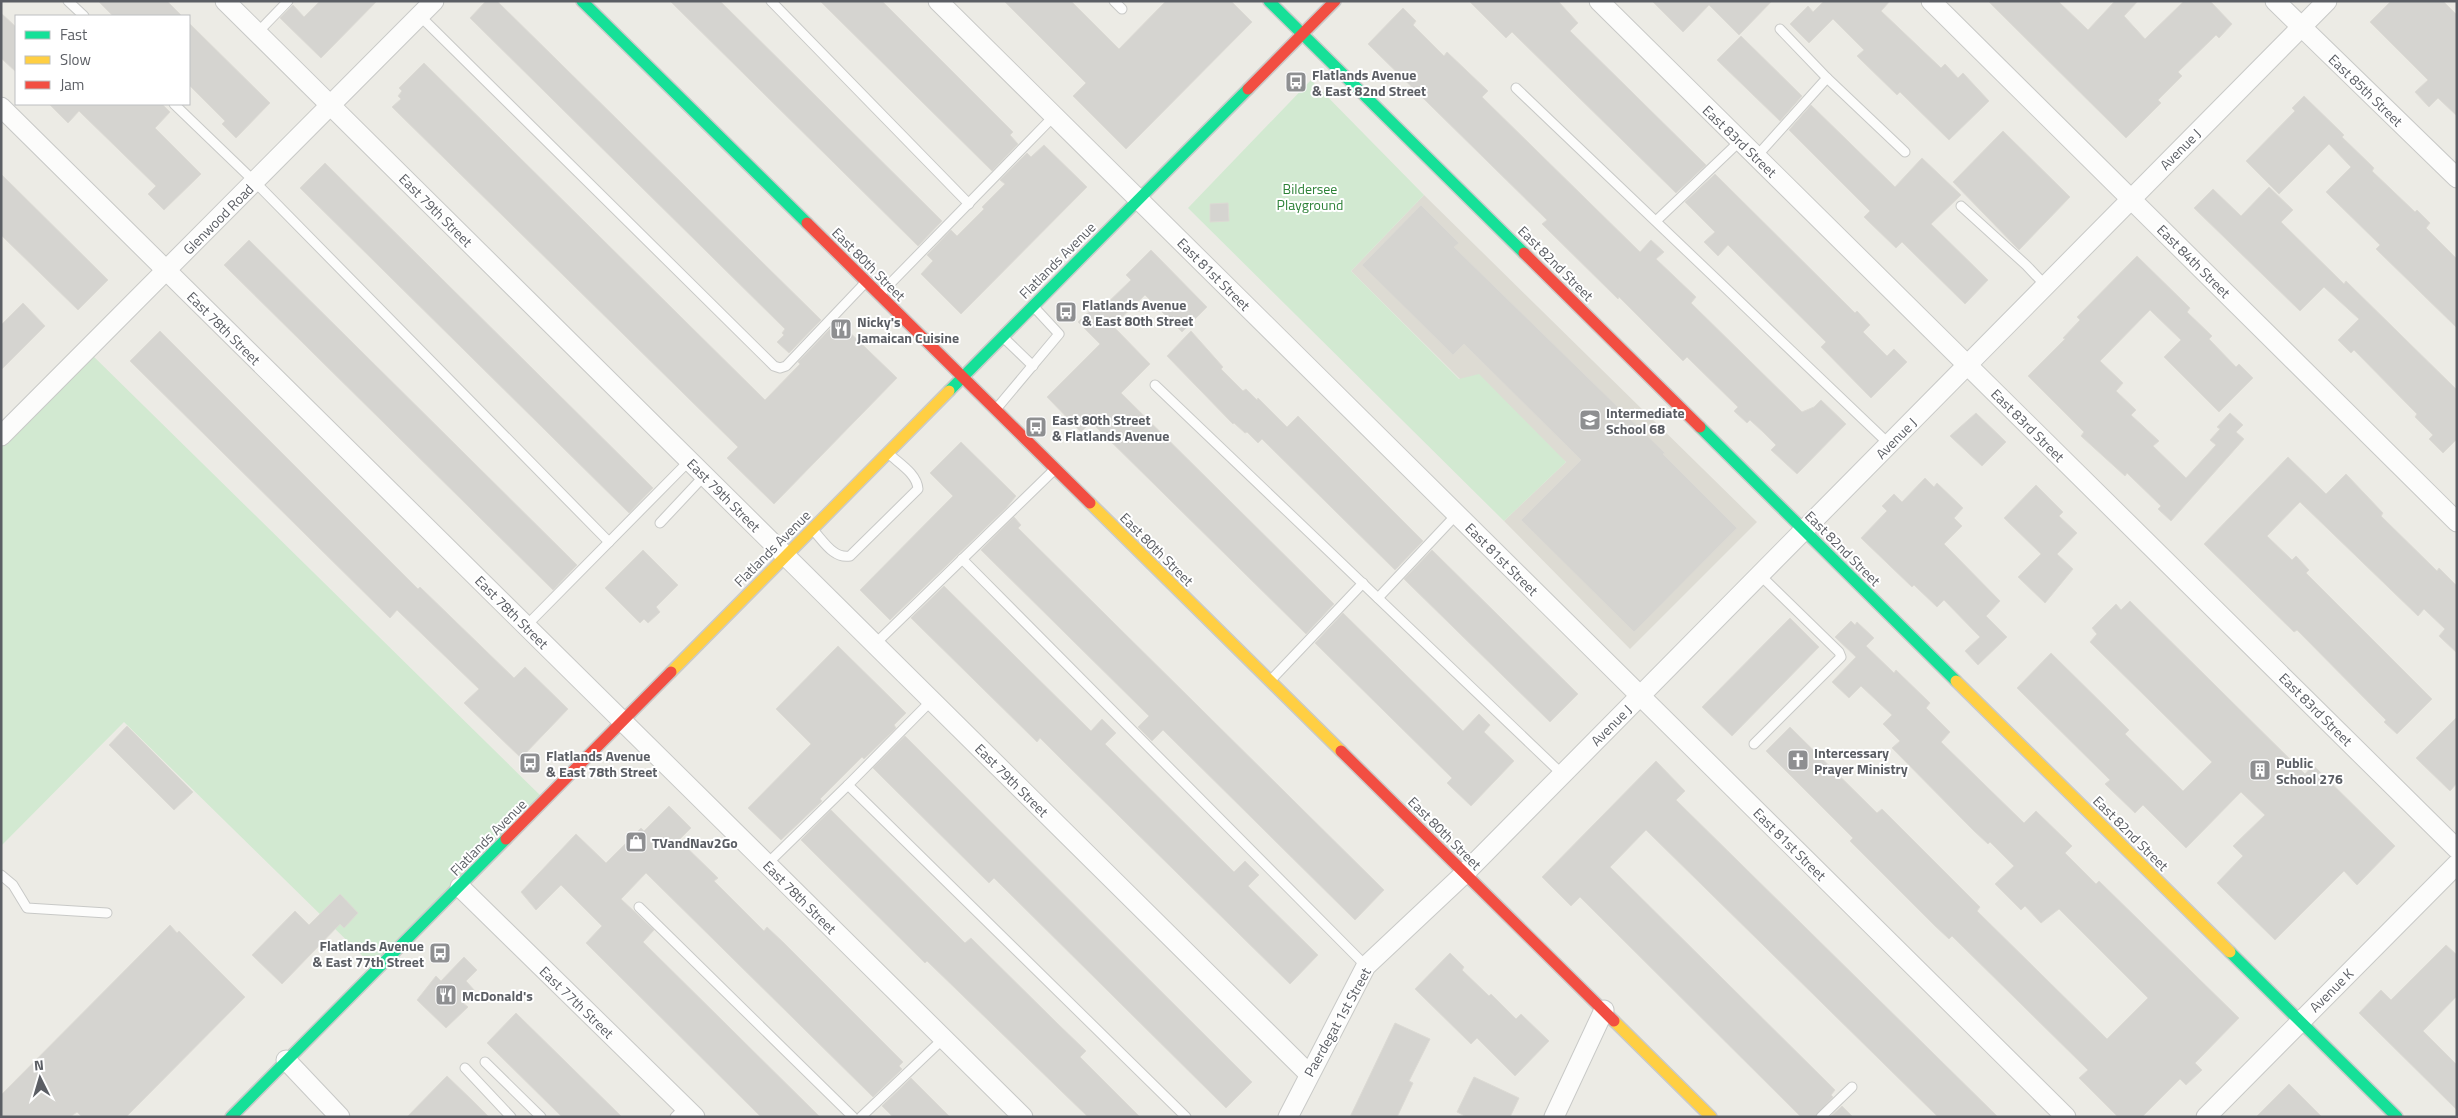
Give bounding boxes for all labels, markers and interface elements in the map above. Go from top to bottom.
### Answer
legend [15,15,190,105]
text: Fast [60,23,88,46]
text: Slow [60,48,91,71]
street label: East 85th Street [2324,49,2408,131]
place label: Flatlands Avenue & East 82nd Street [1312,64,1426,101]
bus stop icon: Flatlands Avenue & East 82nd Street [1284,70,1308,94]
text: Jam [60,73,84,96]
street label: East 83rd Street [1698,100,1782,182]
street label: Avenue J [2155,124,2205,174]
street label: East 79th Street [394,168,478,252]
park label: Bildersee Playground [1277,178,1343,215]
street label: Glenwood Road [178,179,258,259]
street label: Flatlands Avenue [1014,217,1100,303]
street label: East 84th Street [2152,219,2236,303]
street label: East 82nd Street [1514,221,1598,305]
street label: East 80th Street [827,222,911,306]
street label: East 81st Street [1173,233,1255,315]
street label: East 78th Street [182,286,266,370]
place label: Flatlands Avenue & East 80th Street [1082,294,1193,331]
bus stop icon: Flatlands Avenue & East 80th Street [1054,300,1078,324]
place label: Nicky's Jamaican Cuisine [857,311,959,348]
restaurant icon: Nicky's Jamaican Cuisine [829,317,853,341]
street label: East 83rd Street [1987,384,2069,466]
place label: Intermediate School 68 [1606,402,1685,439]
school or university icon: Intermediate School 68 [1578,408,1602,432]
place label: East 80th Street & Flatlands Avenue [1052,409,1169,446]
street label: Avenue J [1871,413,1921,463]
bus stop icon: East 80th Street & Flatlands Avenue [1024,415,1048,439]
street label: East 79th Street [682,453,766,537]
street label: Flatlands Avenue [729,505,815,591]
street label: East 82nd Street [1801,506,1885,590]
street label: East 80th Street [1115,507,1199,591]
street label: East 81st Street [1461,518,1543,600]
street label: East 78th Street [470,570,554,654]
street label: East 83rd Street [2275,668,2357,750]
street label: Avenue J [1586,700,1636,750]
street label: East 79th Street [970,738,1054,822]
place label: Intercessary Prayer Ministry [1814,742,1908,779]
place label: Flatlands Avenue & East 78th Street [546,745,657,782]
church icon: Intercessary Prayer Ministry [1786,748,1810,772]
bus stop icon: Flatlands Avenue & East 78th Street [518,751,542,775]
place label: Public School 276 [2276,752,2343,789]
building icon: Public School 276 [2248,758,2272,782]
street label: East 80th Street [1403,791,1487,875]
street label: East 82nd Street [2089,791,2173,875]
street label: Flatlands Avenue [445,794,531,880]
street label: East 81st Street [1749,803,1831,885]
shop icon: TVandNav2Go [624,830,648,854]
place label: TVandNav2Go [652,832,738,853]
street label: East 78th Street [758,855,842,939]
place label: Flatlands Avenue & East 77th Street [313,935,424,972]
bus stop icon: Flatlands Avenue & East 77th Street [428,941,452,965]
street label: East 77th Street [535,961,619,1043]
street label: Paerdegat 1st Street [1298,963,1376,1080]
street label: Avenue K [2304,963,2358,1017]
restaurant icon: McDonald's [434,983,458,1007]
place label: McDonald's [462,985,533,1006]
north arrow [15,1053,65,1103]
text: N [33,1054,45,1075]

